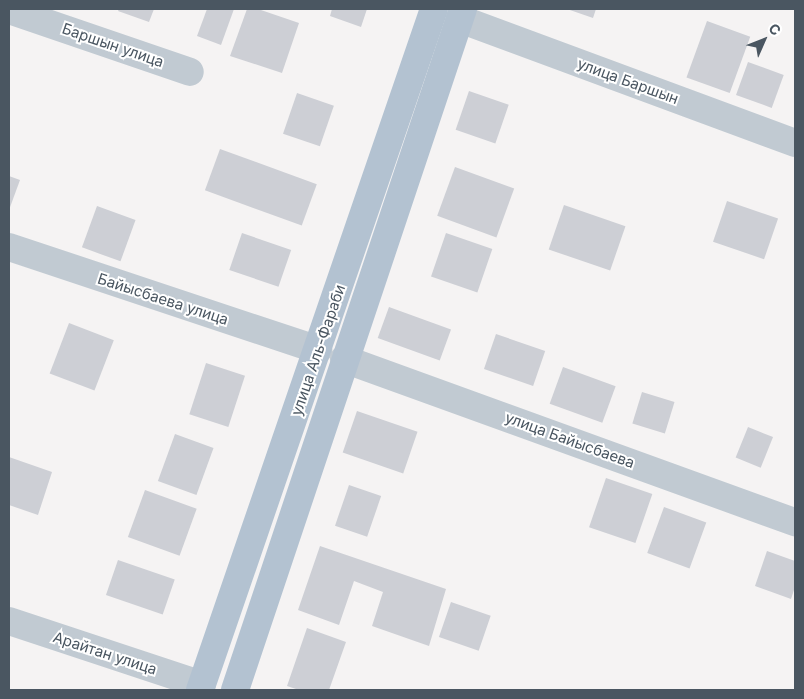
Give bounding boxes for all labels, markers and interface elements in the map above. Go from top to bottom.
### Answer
north arrow [739,15,789,65]
street label: Баршын улица [60,19,166,71]
text: С [765,20,785,39]
street label: улица Баршын [575,54,681,108]
street label: Байысбаева улица [95,269,231,329]
street label: улица Аль-Фараби [287,282,349,418]
street label: улица Байысбаева [503,408,637,472]
street label: Арайтан улица [51,628,159,678]

